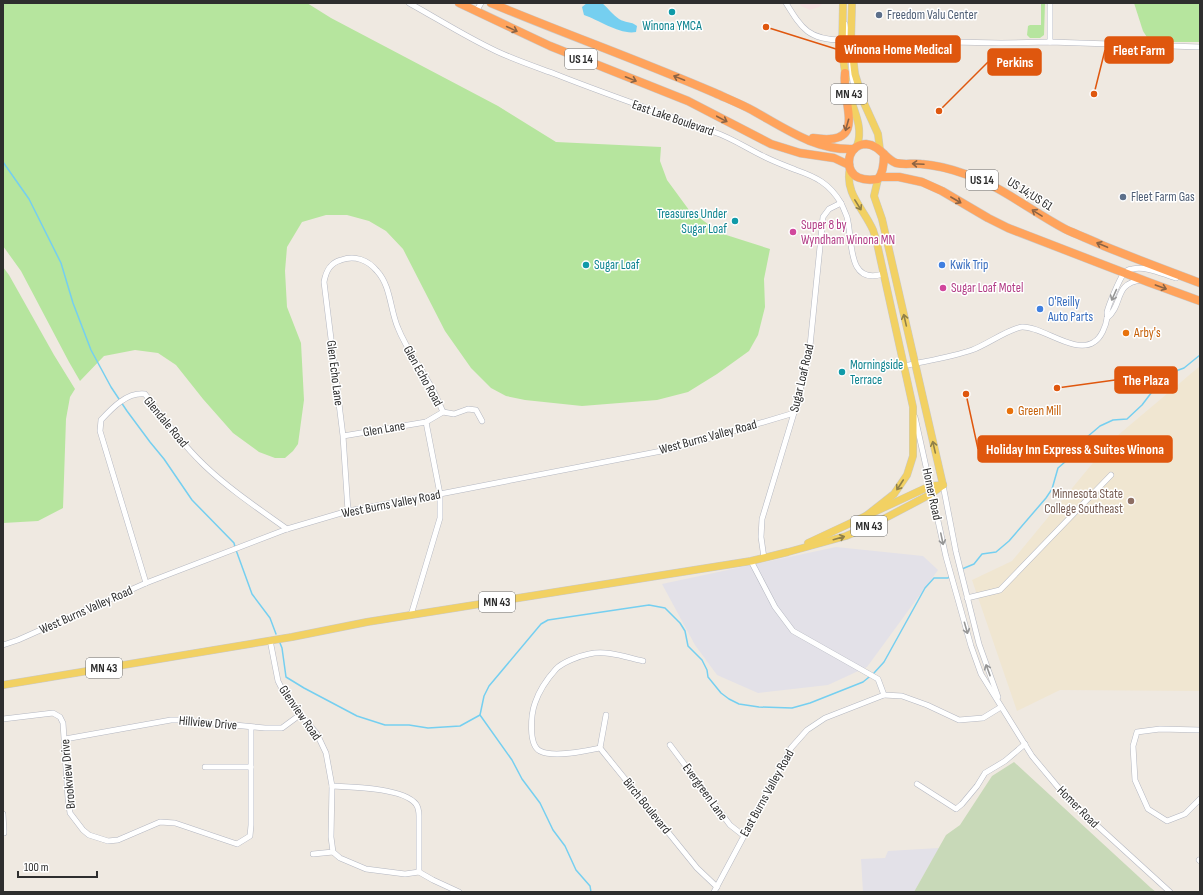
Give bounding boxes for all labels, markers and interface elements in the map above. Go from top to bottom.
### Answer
marker: Winona YMCA [667,7,677,17]
place label: Freedom Valu Center [887,7,978,23]
marker: Freedom Valu Center [874,10,884,20]
place label: Winona YMCA [642,18,702,34]
one-way arrow [505,26,517,33]
callout: Winona Home Medical [836,36,960,62]
callout: Fleet Farm [1105,37,1173,63]
text: Winona Home Medical [844,41,952,58]
text: Fleet Farm [1113,42,1165,59]
road number: US 14 [565,49,597,69]
callout: Perkins [988,49,1041,75]
text: Perkins [997,54,1034,71]
one-way arrow [673,74,685,82]
one-way arrow [625,75,637,83]
road number: MN 43 [831,84,867,104]
street label: East Lake Boulevard [630,96,716,140]
one-way arrow [716,116,728,123]
one-way arrow [843,118,850,131]
one-way arrow [912,161,925,168]
road number: US 14 [966,170,998,190]
street label: US 14;US 61 [1004,174,1056,215]
place label: Fleet Farm Gas [1131,189,1195,205]
marker: Fleet Farm Gas [1118,192,1128,202]
one-way arrow [950,196,962,204]
one-way arrow [854,199,862,210]
place label: Treasures Under Sugar Loaf [657,206,727,237]
one-way arrow [1031,208,1043,216]
marker: Treasures Under Sugar Loaf [730,216,740,226]
place label: Super 8 by Wyndham Winona MN [801,217,895,248]
marker: Super 8 by Wyndham Winona MN [788,227,798,237]
one-way arrow [1097,241,1109,248]
place label: Sugar Loaf [594,257,640,273]
place label: Kwik Trip [950,257,988,273]
marker: Sugar Loaf [581,260,591,270]
marker: Kwik Trip [937,260,947,270]
place label: Sugar Loaf Motel [951,280,1023,296]
marker: Sugar Loaf Motel [938,283,948,293]
one-way arrow [1154,284,1167,291]
one-way arrow [1110,289,1117,301]
place label: O'Reilly Auto Parts [1047,294,1093,325]
marker: O'Reilly Auto Parts [1035,304,1045,314]
one-way arrow [900,314,908,327]
place label: Arby's [1133,325,1161,341]
marker: Arby's [1121,328,1131,338]
street label: Glen Echo Lane [323,339,347,407]
street label: Sugar Loaf Road [786,342,818,414]
street label: Glen Echo Road [400,343,446,409]
place label: Morningside Terrace [850,357,903,388]
marker: Morningside Terrace [837,367,847,377]
callout: The Plaza [1115,367,1177,393]
text: The Plaza [1123,372,1169,389]
street label: Glendale Road [140,393,192,451]
place label: Green Mill [1018,403,1061,419]
marker: Green Mill [1005,406,1015,416]
street label: West Burns Valley Road [657,416,759,458]
street label: Glen Lane [362,417,406,441]
callout: Holiday Inn Express & Suites Winona [978,436,1172,462]
one-way arrow [929,440,937,453]
text: Holiday Inn Express & Suites Winona [986,441,1164,458]
street label: Homer Road [919,466,945,522]
one-way arrow [896,479,904,490]
place label: Minnesota State College Southeast [1044,486,1123,517]
street label: West Burns Valley Road [340,487,442,521]
marker: Minnesota State College Southeast [1126,496,1136,506]
road number: MN 43 [851,516,887,536]
one-way arrow [938,533,946,546]
one-way arrow [832,534,845,541]
street label: West Burns Valley Road [37,582,135,638]
road number: MN 43 [479,592,515,612]
one-way arrow [963,622,970,635]
road number: MN 43 [86,658,122,678]
one-way arrow [984,665,992,677]
street label: Glenview Road [275,682,325,744]
street label: Hillview Drive [178,712,238,734]
street label: Brookview Drive [57,739,79,809]
street label: East Burns Valley Road [736,747,798,839]
street label: Evergreen Lane [679,760,731,824]
street label: Birch Boulevard [620,775,674,837]
street label: Homer Road [1054,783,1102,831]
scale bar [18,853,97,879]
text: 100 m [24,860,49,875]

